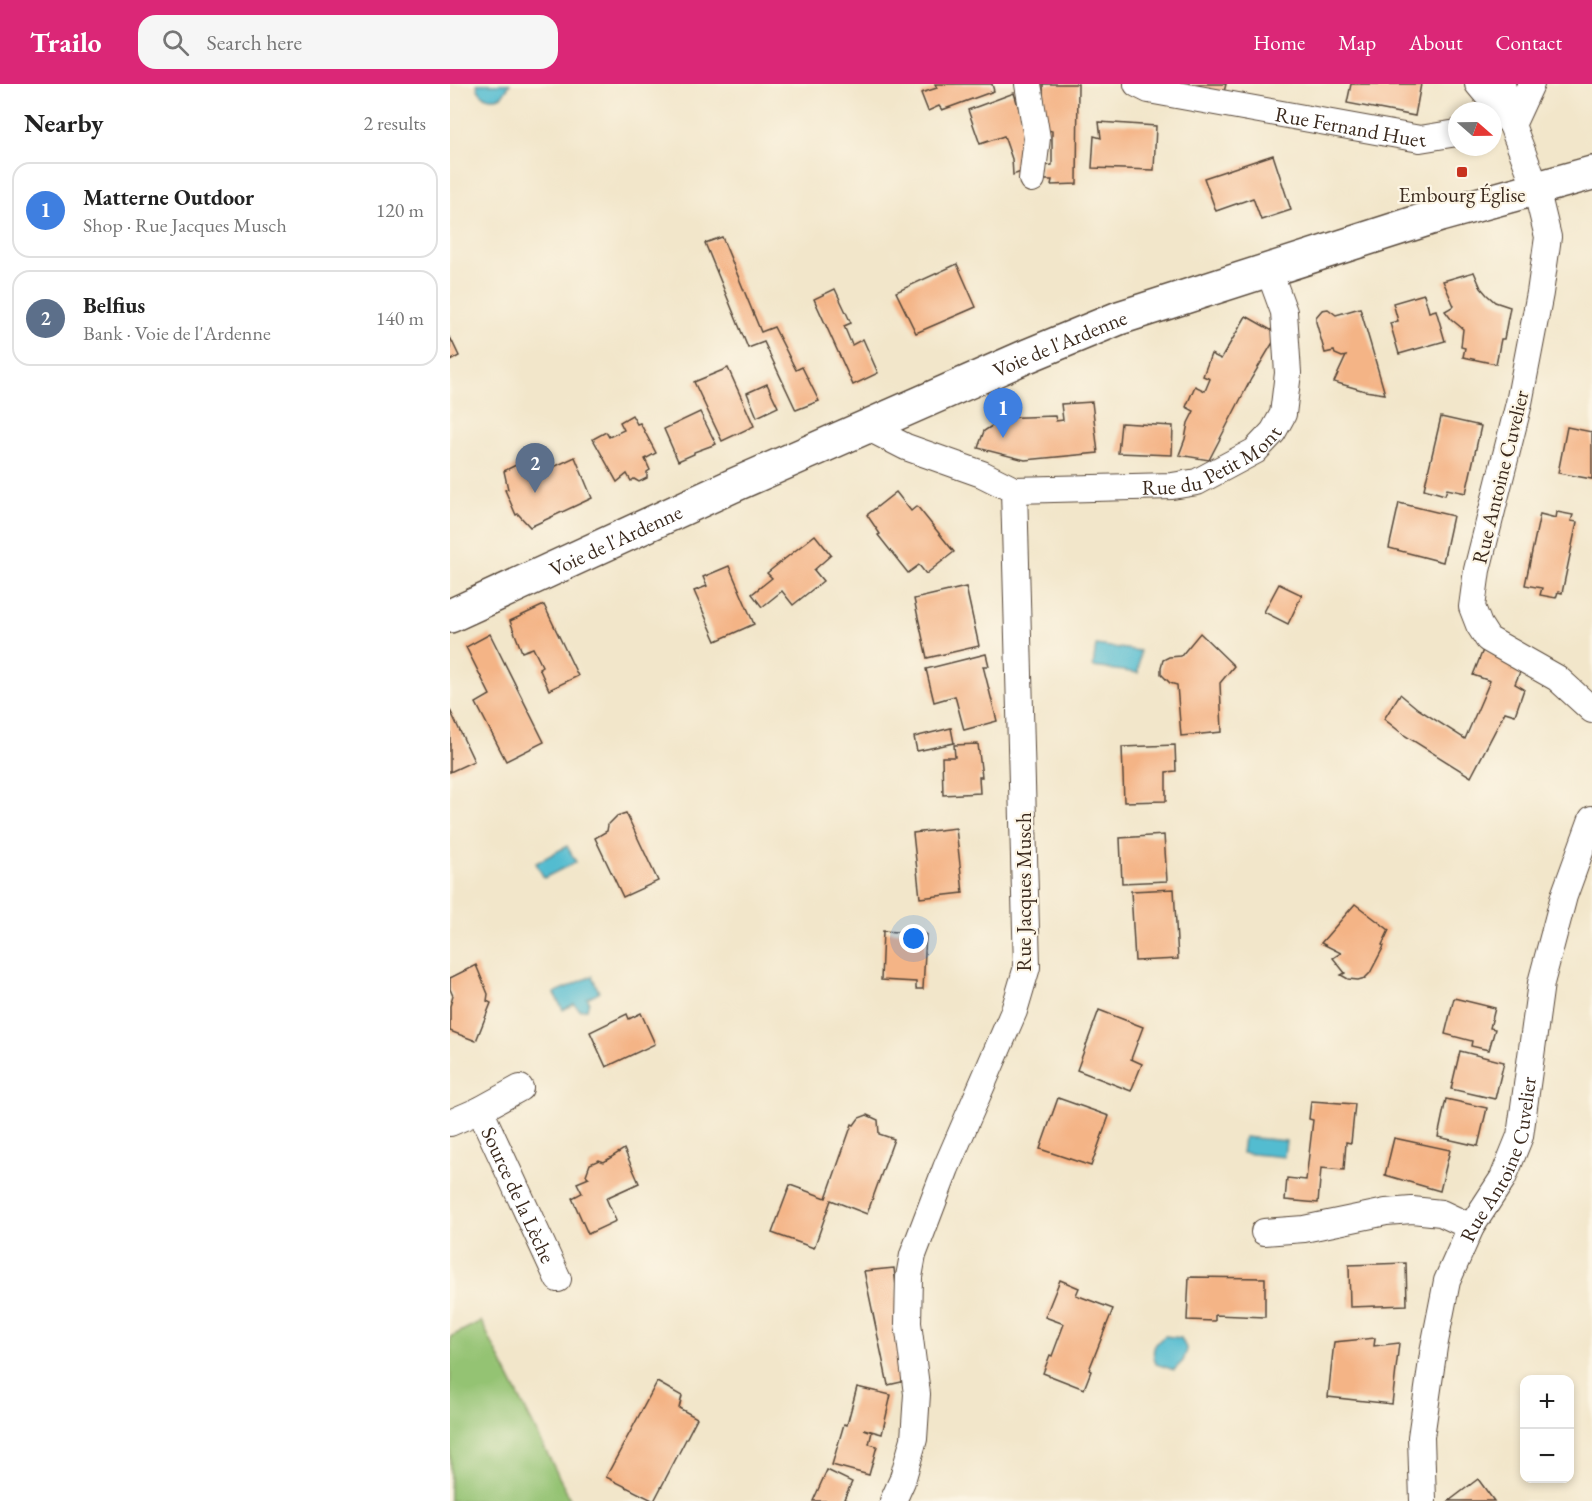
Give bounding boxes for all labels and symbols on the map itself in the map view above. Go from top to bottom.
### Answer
street label: Rue Fernand Huet [1273,100,1428,153]
north arrow [1448,102,1502,156]
marker: Embourg Église [1455,165,1469,179]
place label: Embourg Église [1399,181,1525,208]
street label: Voie de l'Ardenne [988,303,1130,383]
street label: Rue Antoine Cuvelier [1465,387,1535,567]
pin: 1 [984,388,1022,438]
street label: Rue du Petit Mont [1141,421,1287,500]
pin: 2 [516,444,554,493]
street label: Voie de l'Ardenne [545,498,686,582]
street label: Rue Jacques Musch [1010,812,1037,972]
your location [899,924,928,953]
street label: Rue Antoine Cuvelier [1453,1075,1542,1246]
street label: Source de la Lèche [476,1122,562,1267]

